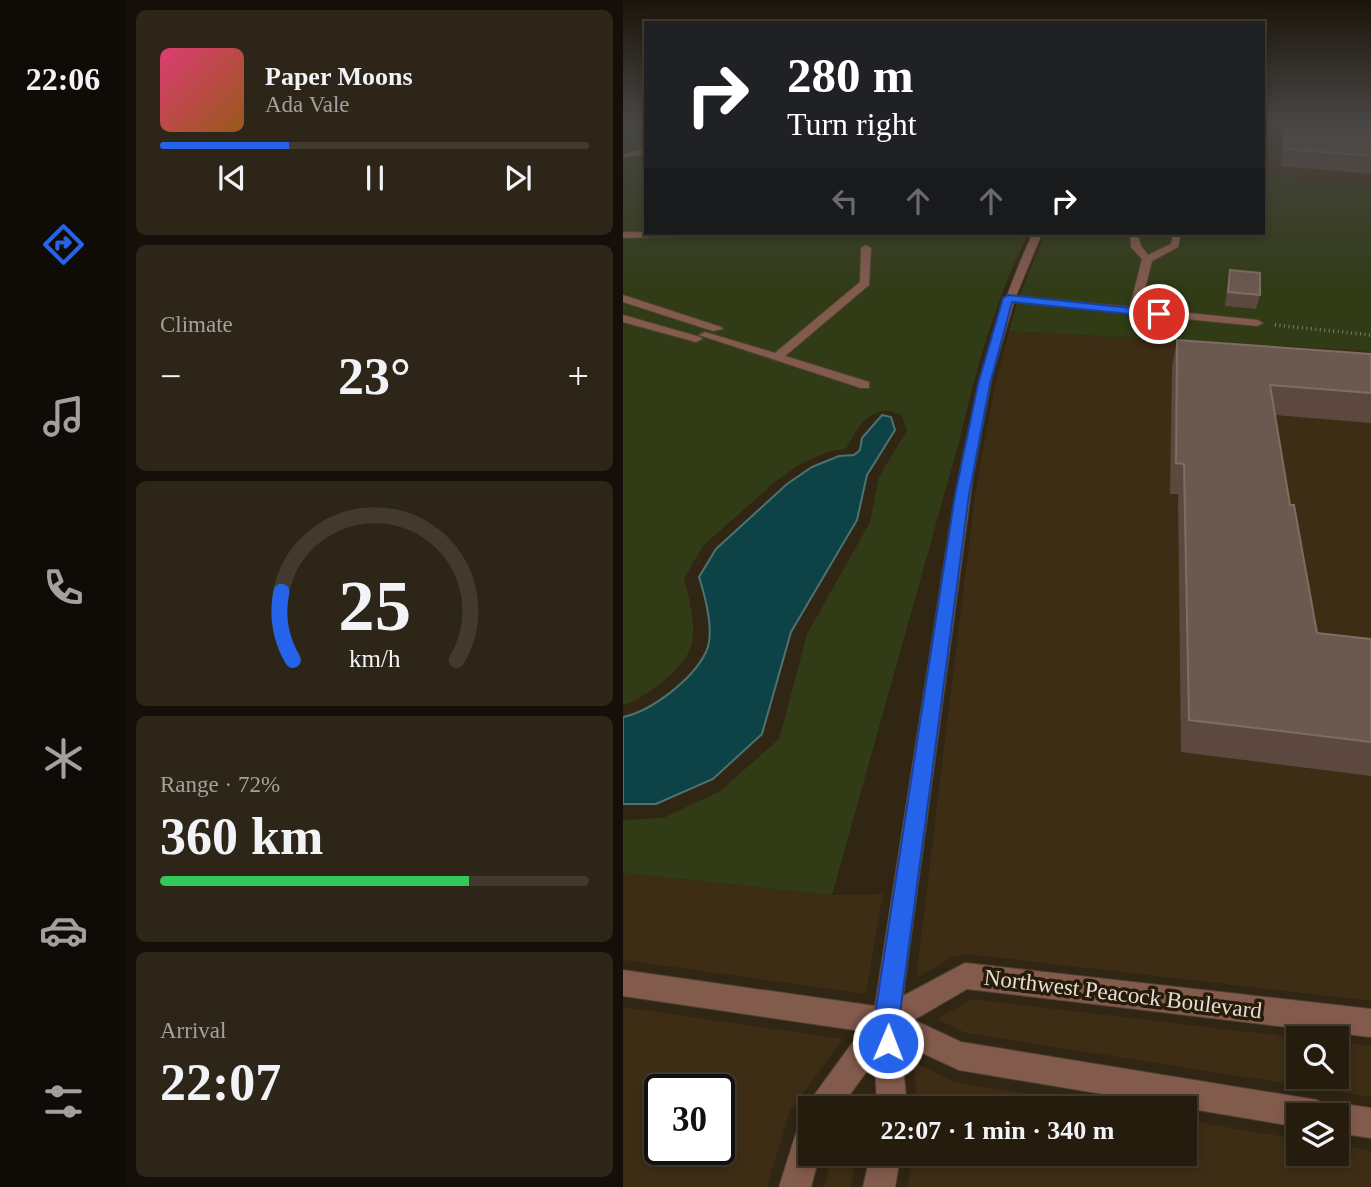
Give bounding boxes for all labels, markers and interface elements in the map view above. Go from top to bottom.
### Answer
text: 280 m [787,48,914,103]
icon: right [672,49,763,140]
text: 22:06 [26,61,100,97]
text: Paper Moons [265,62,413,91]
text: Ada Vale [265,92,350,117]
text: Turn right [787,106,917,142]
icon: previous [213,159,251,197]
icon: pause [356,159,394,197]
icon: next [499,159,537,197]
icon: left [826,182,864,220]
icon: ahead [899,182,937,220]
icon: ahead [972,182,1010,220]
icon: right [1045,182,1083,220]
icon: directions [39,220,88,269]
pin [1129,284,1189,344]
icon: arrive [1140,295,1178,333]
text: Climate [160,312,233,337]
text: 23° [338,348,411,405]
text: − [160,355,181,397]
text: + [568,355,589,397]
icon: music [39,392,88,441]
icon: phone [39,563,88,612]
text: 25 [338,565,411,646]
text: km/h [349,644,401,671]
icon: climate [39,734,88,783]
text: Range · 72% [160,772,280,797]
text: 360 km [160,808,323,865]
icon: car [39,906,88,955]
street label: Northwest Peacock Boulevard [983,965,1264,1024]
position arrow [851,1006,925,1080]
text: Arrival [160,1018,226,1043]
map controls [1286,1026,1349,1166]
button: search [1286,1026,1349,1089]
text: 22:07 [160,1054,281,1111]
speed limit sign: 30 [644,1074,735,1165]
icon: filters [39,1077,88,1126]
button: layers [1286,1103,1349,1166]
text: 22:07 · 1 min · 340 m [881,1116,1115,1145]

